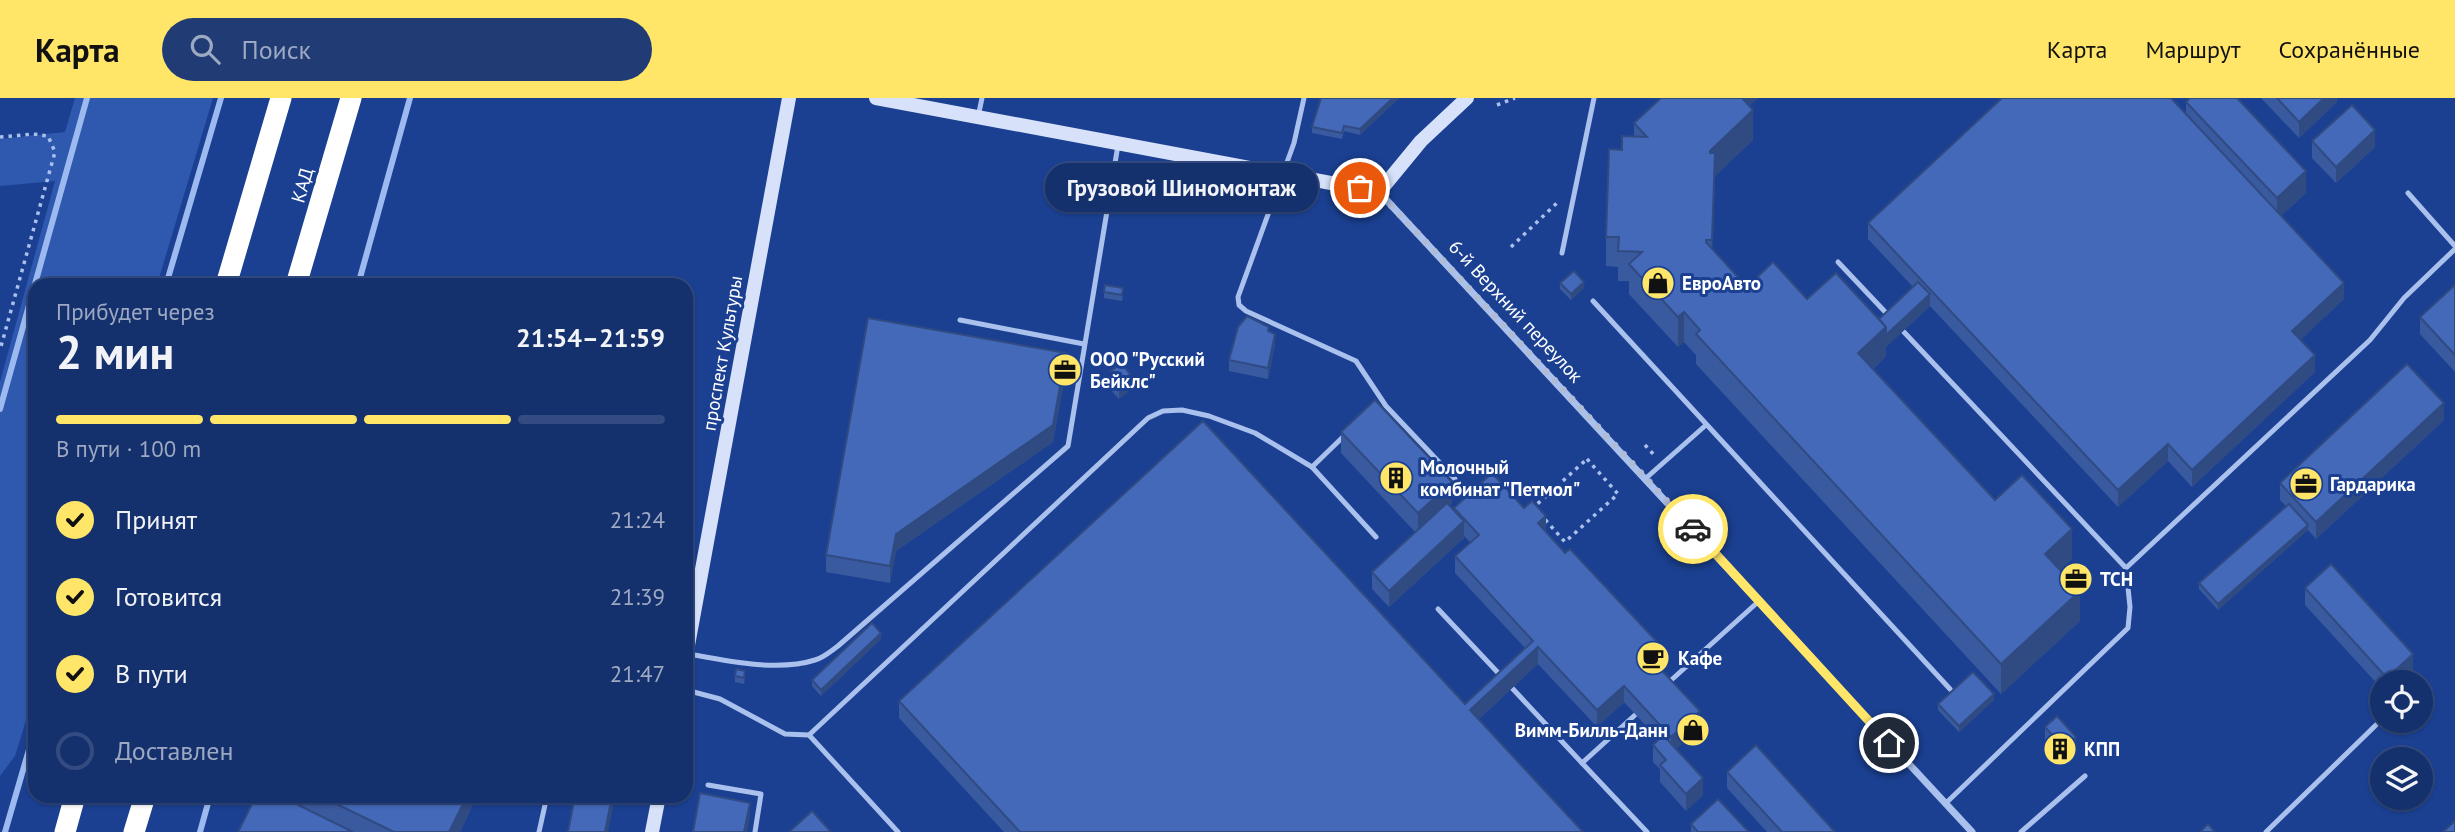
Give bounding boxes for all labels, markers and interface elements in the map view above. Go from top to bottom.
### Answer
search box [162,18,652,81]
text: Карта [35,28,120,71]
icon: search [186,30,224,68]
text: Поиск [242,33,311,66]
text: Карта [2047,34,2107,65]
text: Маршрут [2145,34,2240,65]
text: Сохранённые [2278,34,2420,65]
pin [1330,158,1390,218]
street label: КАД [286,164,318,205]
callout: Грузовой Шиномонтаж [1045,164,1318,212]
icon: bag [1341,169,1379,207]
text: Грузовой Шиномонтаж [1067,173,1296,202]
street label: 6-й Верхний переулок [1444,235,1588,387]
shop icon: ЕвроАвто [1639,264,1677,302]
place label: ЕвроАвто [1682,271,1761,295]
street label: проспект Культуры [697,273,747,433]
text: Прибудет через [56,297,215,326]
text: 21:54–21:59 [516,321,665,354]
text: 2 мин [56,322,174,382]
place label: ООО "Русский Бейклс" [1090,347,1205,393]
office icon: ООО "Русский Бейклс" [1046,351,1084,389]
text: В пути · 100 m [56,434,201,463]
place label: Молочный комбинат "Петмол" [1420,455,1580,501]
building icon: Молочный комбинат "Петмол" [1377,459,1415,497]
office icon: Гардарика [2287,465,2325,503]
place label: Гардарика [2330,472,2416,496]
courier [1658,494,1728,564]
icon: check [56,501,94,539]
text: Принят [115,503,197,536]
text: 21:24 [610,505,665,534]
icon: car [1674,510,1712,548]
office icon: ТСН [2057,560,2095,598]
place label: ТСН [2100,567,2133,591]
icon: check [56,578,94,616]
text: Готовится [115,580,222,613]
text: 21:39 [610,582,665,611]
cafe icon: Кафе [1634,639,1672,677]
place label: Кафе [1678,646,1722,670]
icon: check [56,655,94,693]
text: В пути [115,657,188,690]
text: 21:47 [610,659,665,688]
map controls [2370,670,2433,810]
button: locate [2370,670,2433,733]
shop icon: Вимм-Билль-Данн [1674,711,1712,749]
pin [1859,713,1919,773]
place label: Вимм-Билль-Данн [1515,718,1668,742]
icon: home [1870,724,1908,762]
building icon: КПП [2041,730,2079,768]
text: Доставлен [115,734,234,767]
place label: КПП [2084,737,2120,761]
button: layers [2370,747,2433,810]

